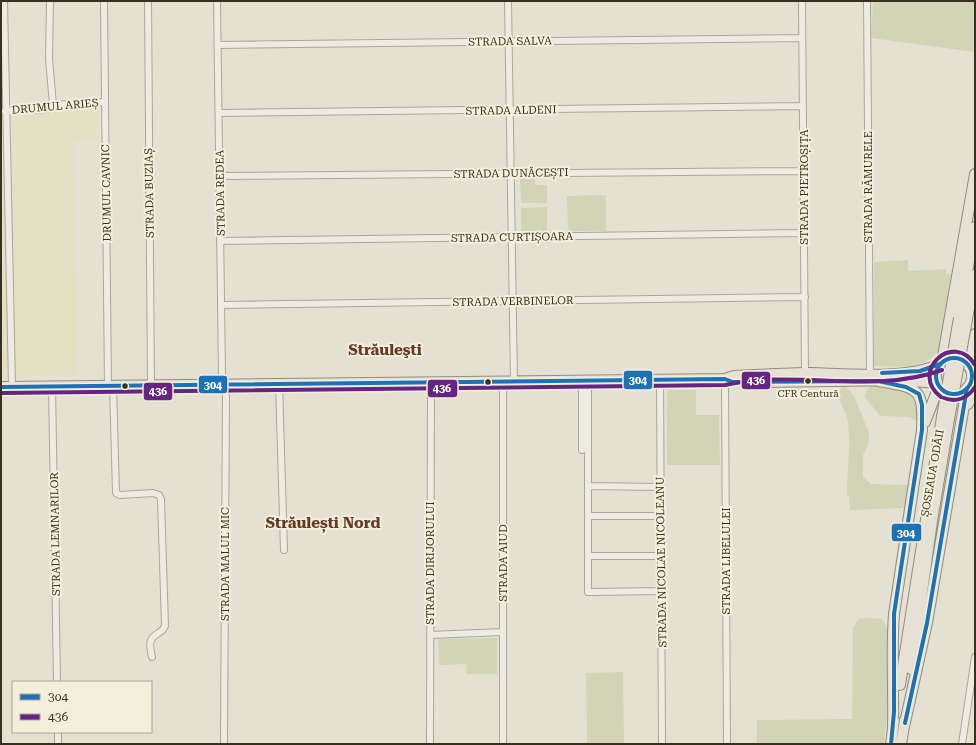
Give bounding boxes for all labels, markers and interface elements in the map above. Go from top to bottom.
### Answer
street label: STRADA SALVA [468,34,552,49]
street label: DRUMUL ARIEȘ [11,96,99,118]
street label: STRADA ALDENI [465,103,557,118]
street label: STRADA PIETROȘIȚA [798,129,812,245]
street label: STRADA RĂMURELE [861,131,875,243]
street label: DRUMUL CAVNIC [99,144,114,242]
street label: STRADA BUZIAȘ [142,148,158,238]
street label: STRADA REDEA [213,149,228,236]
street label: STRADA DUNĂCEȘTI [453,165,569,182]
street label: STRADA CURTIȘOARA [451,230,574,246]
street label: STRADA VERBINELOR [452,294,574,309]
district label: Străuleşti [348,341,422,359]
line badge: 304 [623,370,653,390]
line badge: 436 [741,371,771,390]
text: 304 [629,374,648,387]
text: 436 [747,374,765,387]
line badge: 304 [198,375,228,394]
marker: CFR Centură [803,376,813,386]
unlabelled marker [483,377,493,387]
text: 304 [204,379,223,392]
line badge: 436 [427,379,458,398]
unlabelled marker [120,381,130,391]
line badge: 436 [143,382,173,401]
text: 436 [433,382,451,395]
text: 436 [149,385,167,398]
place label: CFR Centură [777,388,839,399]
street label: ȘOSEAUA ODĂII [917,428,948,518]
street label: STRADA LEMNARILOR [48,472,63,596]
street label: STRADA NICOLAE NICOLEANU [654,476,669,648]
street label: STRADA DIRIJORULUI [424,501,437,625]
street label: STRADA MALUL MIC [219,507,232,621]
street label: STRADA LIBELULEI [720,507,733,615]
district label: Străulești Nord [266,514,380,533]
line badge: 304 [891,523,922,542]
street label: STRADA AIUD [497,524,510,602]
text: 304 [897,527,916,540]
legend [12,681,152,733]
text: 304 [48,690,68,704]
text: 436 [48,710,68,724]

